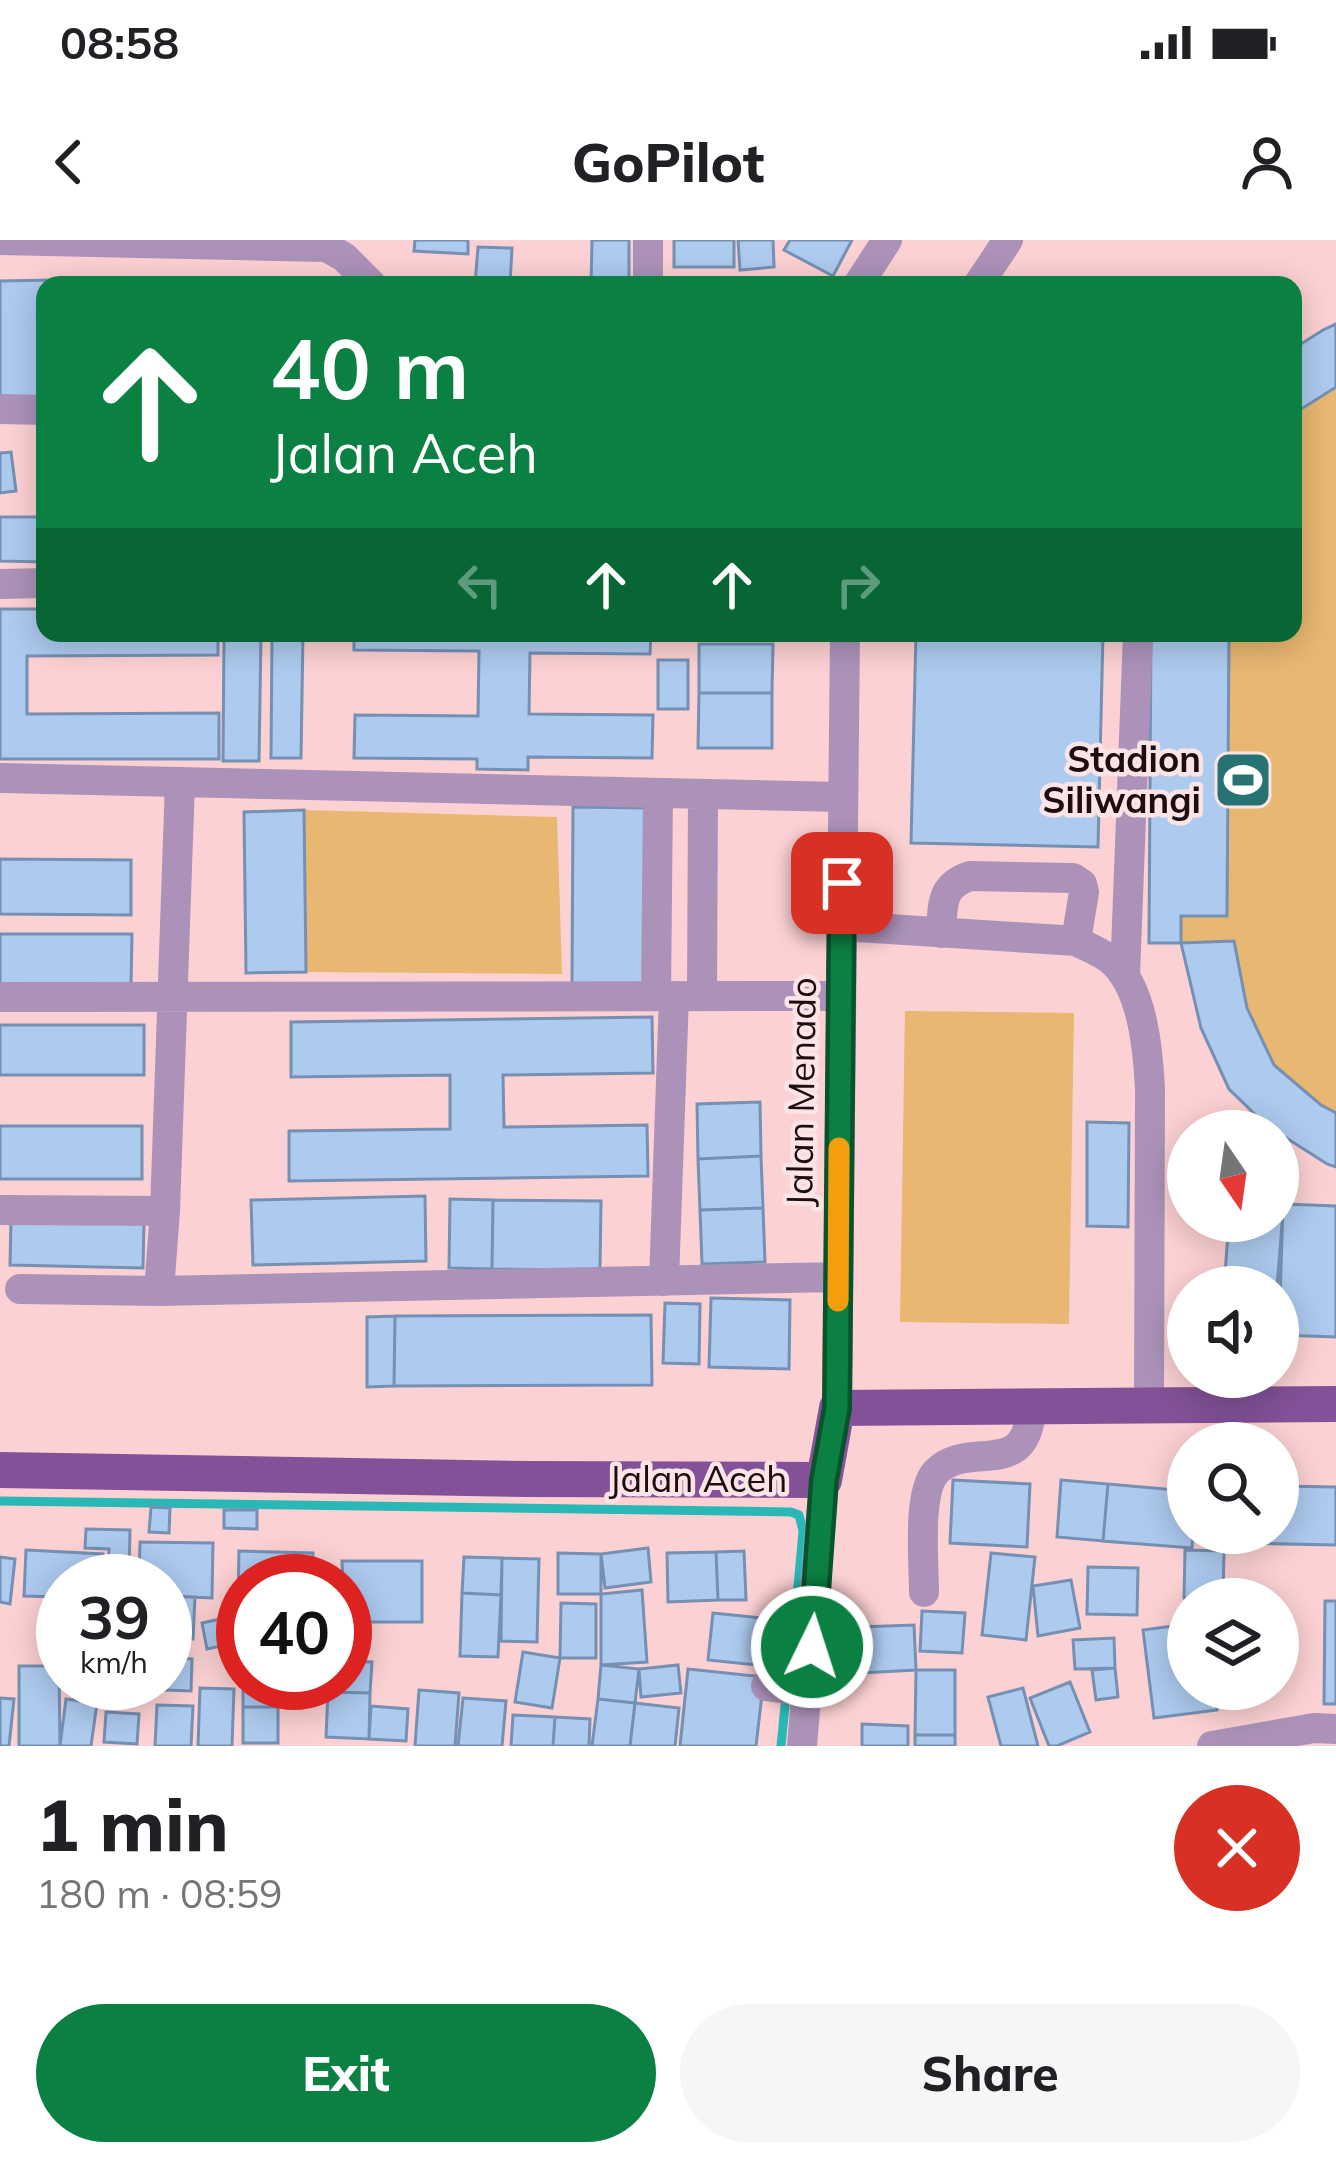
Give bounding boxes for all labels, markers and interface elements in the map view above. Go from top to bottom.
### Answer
text: 08:58 [60,14,179,70]
text: GoPilot [572,128,764,196]
icon: back [36,129,102,195]
icon: person [1234,129,1300,195]
text: 40 m [270,315,469,420]
icon: ahead [72,324,228,480]
text: Jalan Aceh [270,419,538,487]
icon: left [447,552,513,618]
icon: ahead [573,552,639,618]
icon: ahead [699,552,765,618]
icon: right [825,552,891,618]
place label: Stadion Siliwangi [1042,736,1201,822]
sports icon: Stadion Siliwangi [1212,749,1274,811]
pin [791,832,893,934]
icon: arrive [809,850,875,916]
street label: Jalan Menado [776,977,825,1207]
north arrow [1167,1110,1299,1242]
map controls [1167,1110,1299,1710]
button: sound [1167,1266,1299,1398]
button: search [1167,1422,1299,1554]
street label: Jalan Aceh [609,1456,787,1501]
speed limit sign: 40 [216,1554,372,1710]
button: layers [1167,1578,1299,1710]
text: 39 [78,1579,150,1654]
position arrow [749,1584,875,1710]
text: km/h [80,1643,148,1681]
text: 1 min [36,1779,229,1869]
button: close [1174,1785,1300,1911]
text: 180 m · 08:59 [36,1869,282,1918]
button: Exit [36,2004,656,2142]
button: Share [680,2004,1300,2142]

